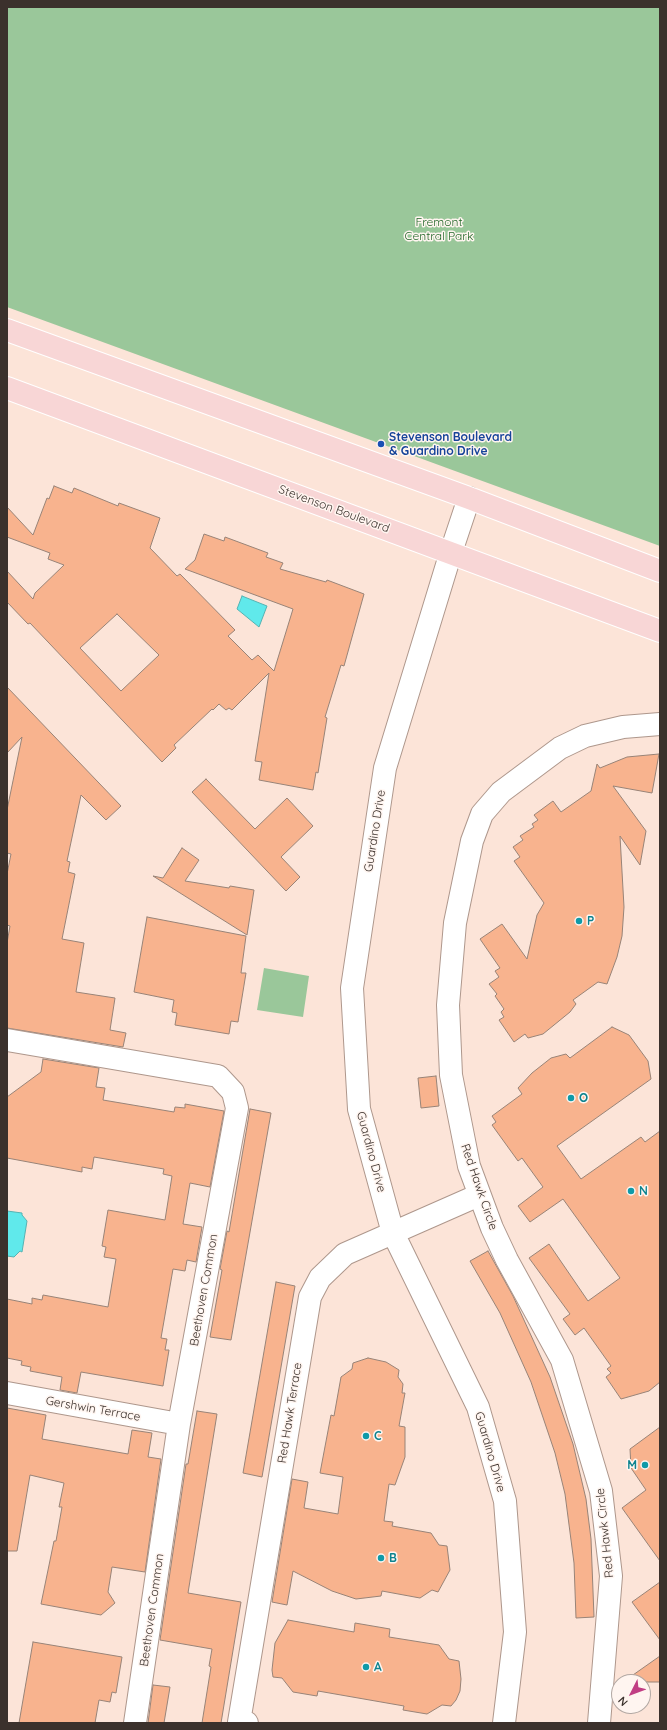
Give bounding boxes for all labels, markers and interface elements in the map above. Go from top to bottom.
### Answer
park label: Fremont Central Park [405,215,473,243]
place label: Stevenson Boulevard & Guardino Drive [389,430,512,458]
marker: Stevenson Boulevard & Guardino Drive [376,439,386,449]
street label: Stevenson Boulevard [277,482,391,536]
street label: Guardino Drive [361,789,389,873]
place label: P [587,914,594,928]
marker: P [574,916,584,926]
place label: O [579,1091,588,1105]
marker: O [566,1093,576,1103]
street label: Guardino Drive [353,1110,389,1194]
street label: Red Hawk Circle [457,1142,501,1232]
place label: N [639,1184,648,1198]
marker: N [626,1186,636,1196]
street label: Beethoven Common [187,1233,221,1347]
street label: Red Hawk Terrace [275,1362,305,1464]
street label: Gershwin Terrace [45,1394,141,1424]
street label: Guardino Drive [472,1410,508,1494]
place label: C [374,1429,382,1443]
marker: C [361,1431,371,1441]
place label: M [627,1458,637,1472]
marker: M [640,1460,650,1470]
street label: Red Hawk Circle [593,1487,617,1579]
place label: B [389,1551,397,1565]
street label: Beethoven Common [137,1553,167,1667]
marker: B [376,1553,386,1563]
place label: A [374,1660,382,1674]
marker: A [361,1662,371,1672]
north arrow [611,1674,651,1714]
text: N [615,1694,631,1709]

